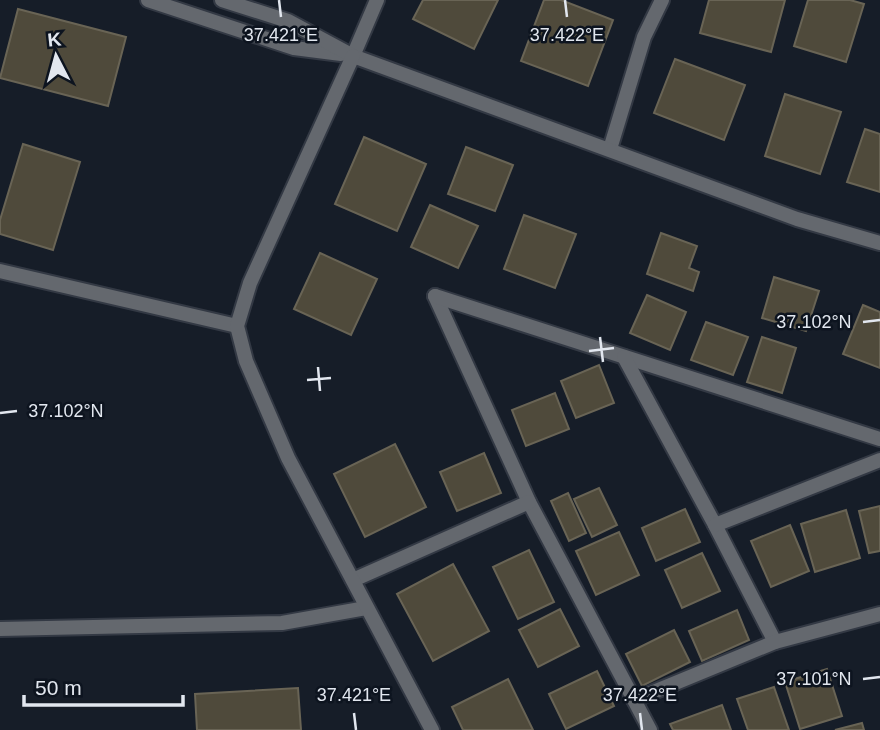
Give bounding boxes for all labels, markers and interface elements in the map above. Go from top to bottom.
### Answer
north arrow [21,21,91,91]
text: 37.421°E [244,25,318,45]
text: 37.422°E [530,25,604,45]
text: K [46,28,62,51]
text: 37.102°N [776,312,852,332]
text: 37.102°N [28,401,104,421]
scale bar [24,664,184,708]
text: 37.101°N [776,669,852,689]
text: 50 m [35,676,82,699]
text: 37.421°E [317,685,391,705]
text: 37.422°E [603,685,677,705]

